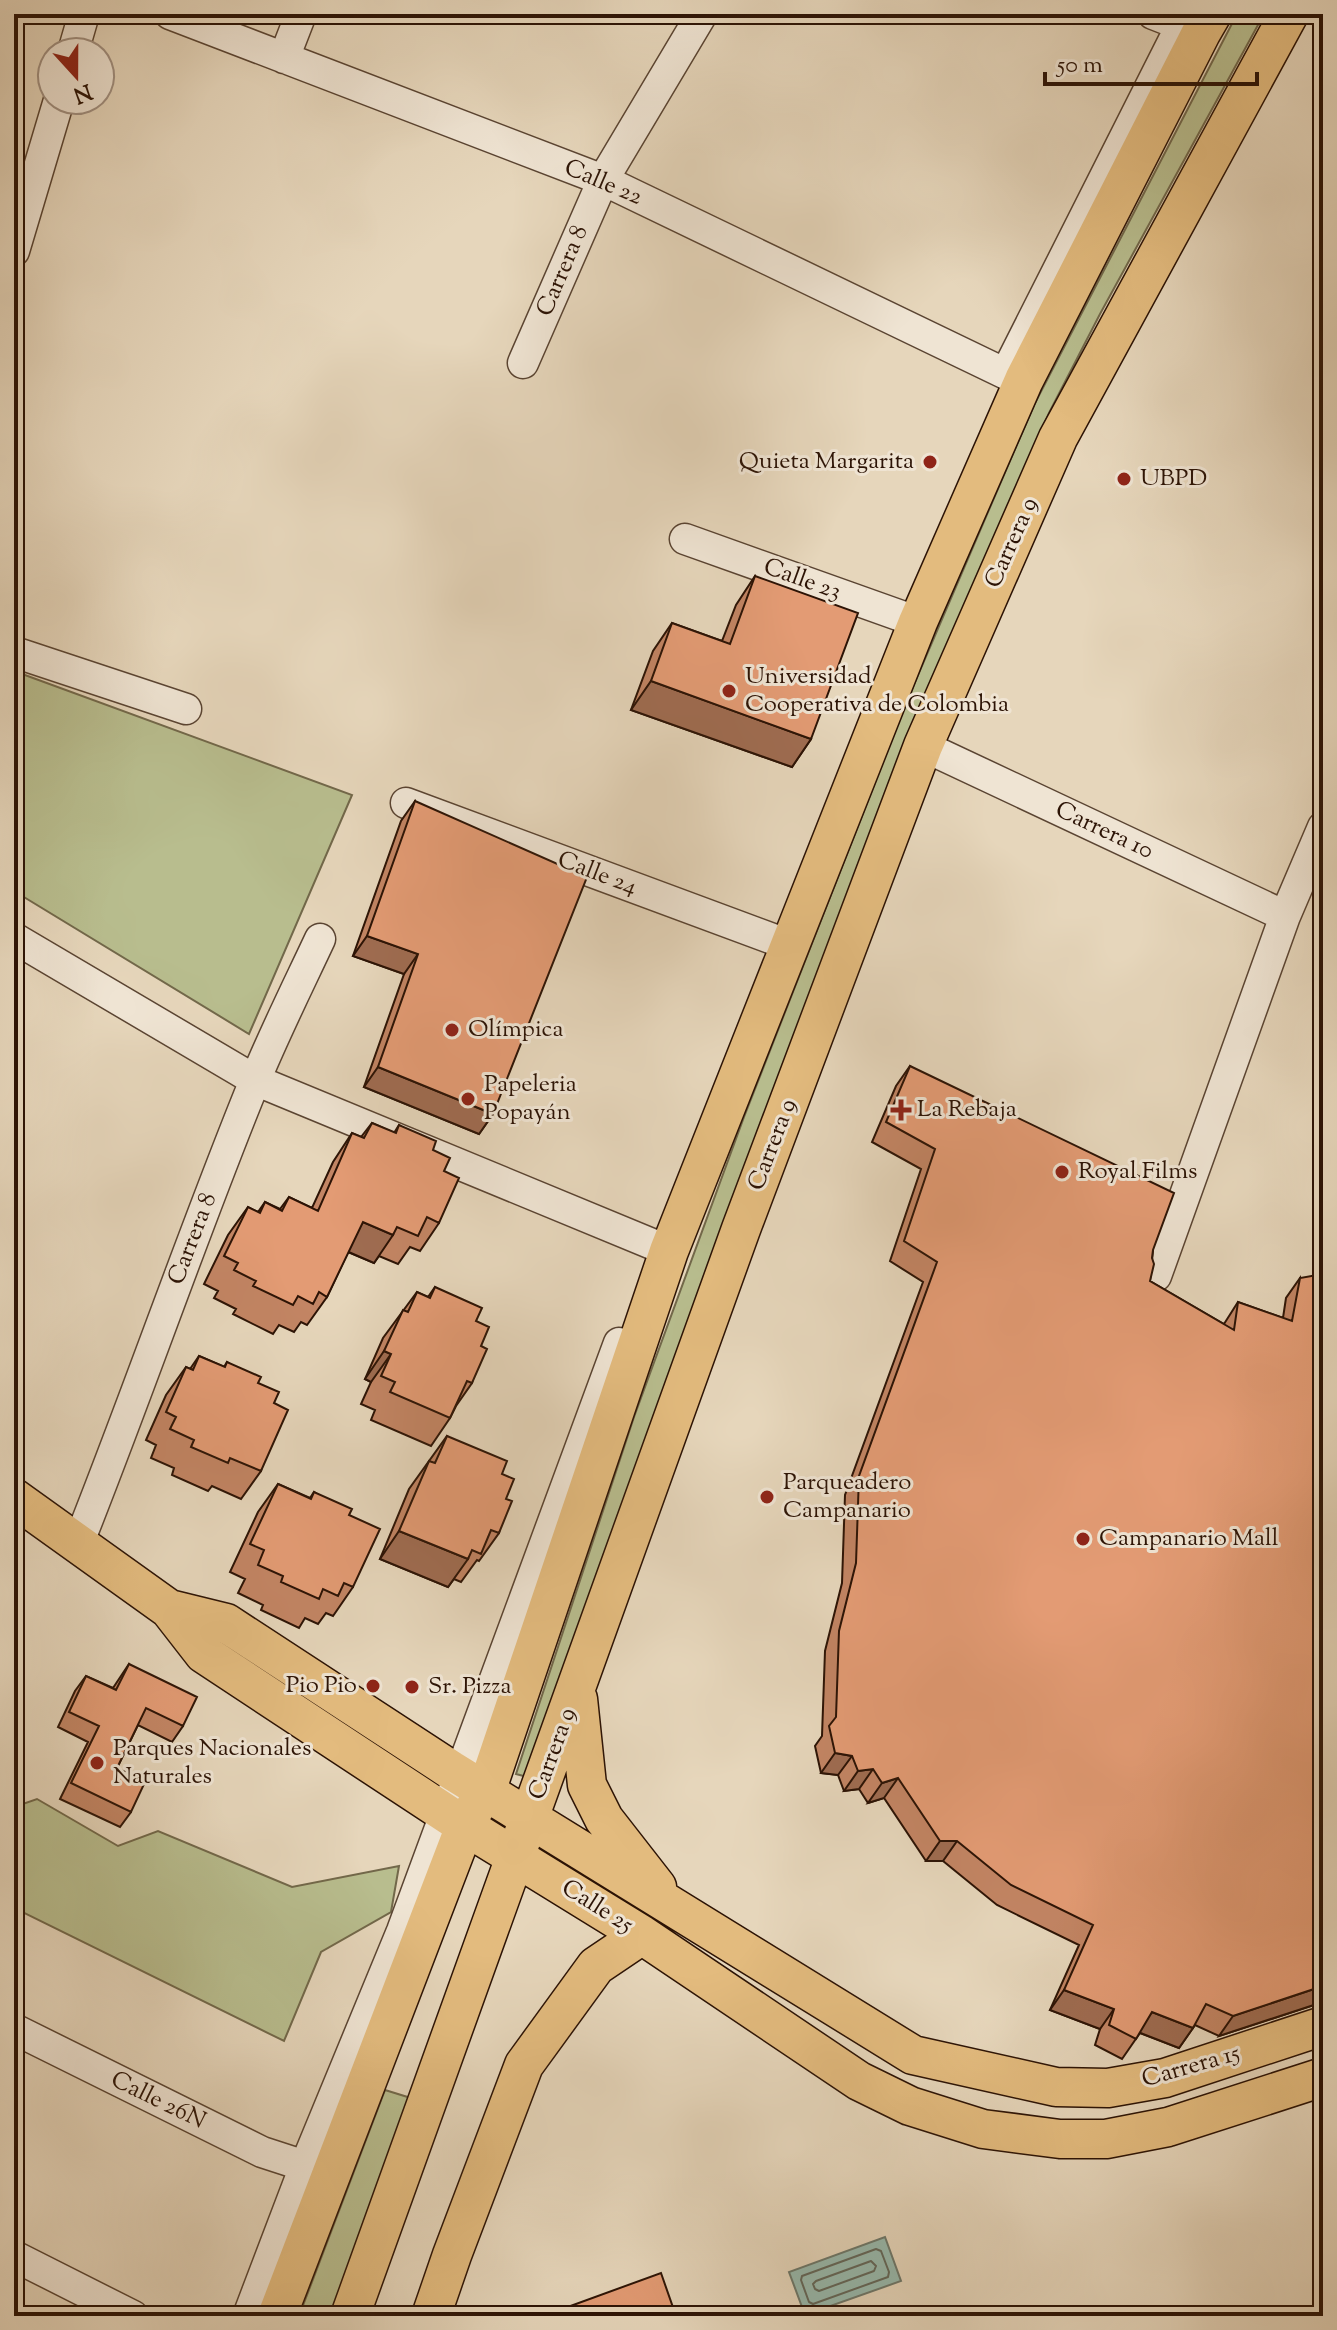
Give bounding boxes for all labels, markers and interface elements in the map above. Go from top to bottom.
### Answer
north arrow [36,36,116,116]
scale bar [1045,36,1257,86]
text: 50 m [1055,49,1103,83]
text: N [68,74,96,110]
street label: Calle 22 [559,151,647,215]
street label: Carrera 8 [529,220,597,322]
place label: Quieta Margarita [739,445,914,479]
marker: Quieta Margarita [921,453,939,471]
place label: UBPD [1140,462,1207,496]
marker: UBPD [1115,470,1133,488]
street label: Carrera 9 [977,492,1047,594]
street label: Calle 23 [758,550,846,610]
place label: Universidad Cooperativa de Colombia [745,660,1009,722]
marker: Universidad Cooperativa de Colombia [720,682,738,700]
street label: Carrera 10 [1049,793,1159,869]
street label: Calle 24 [552,843,642,905]
place label: Olímpica [468,1013,564,1047]
marker: Olímpica [443,1021,461,1039]
place label: Papeleria Popayán [484,1068,577,1130]
marker: Papeleria Popayán [459,1090,477,1108]
place label: La Rebaja [917,1093,1017,1127]
street label: Carrera 9 [740,1094,806,1196]
marker: La Rebaja [892,1101,910,1119]
place label: Royal Films [1078,1155,1198,1189]
marker: Royal Films [1053,1163,1071,1181]
street label: Carrera 8 [160,1188,226,1290]
place label: Parqueadero Campanario [783,1466,911,1528]
marker: Parqueadero Campanario [758,1488,776,1506]
place label: Campanario Mall [1099,1522,1279,1556]
marker: Campanario Mall [1074,1530,1092,1548]
place label: Pio Pio [286,1669,357,1703]
place label: Sr. Pizza [428,1670,511,1704]
marker: Pio Pio [364,1677,382,1695]
marker: Sr. Pizza [403,1678,421,1696]
street label: Carrera 9 [521,1703,585,1805]
place label: Parques Nacionales Naturales [113,1732,311,1794]
marker: Parques Nacionales Naturales [88,1754,106,1772]
street label: Calle 25 [555,1872,639,1942]
street label: Carrera 15 [1138,2037,1244,2097]
street label: Calle 26N [105,2063,211,2139]

